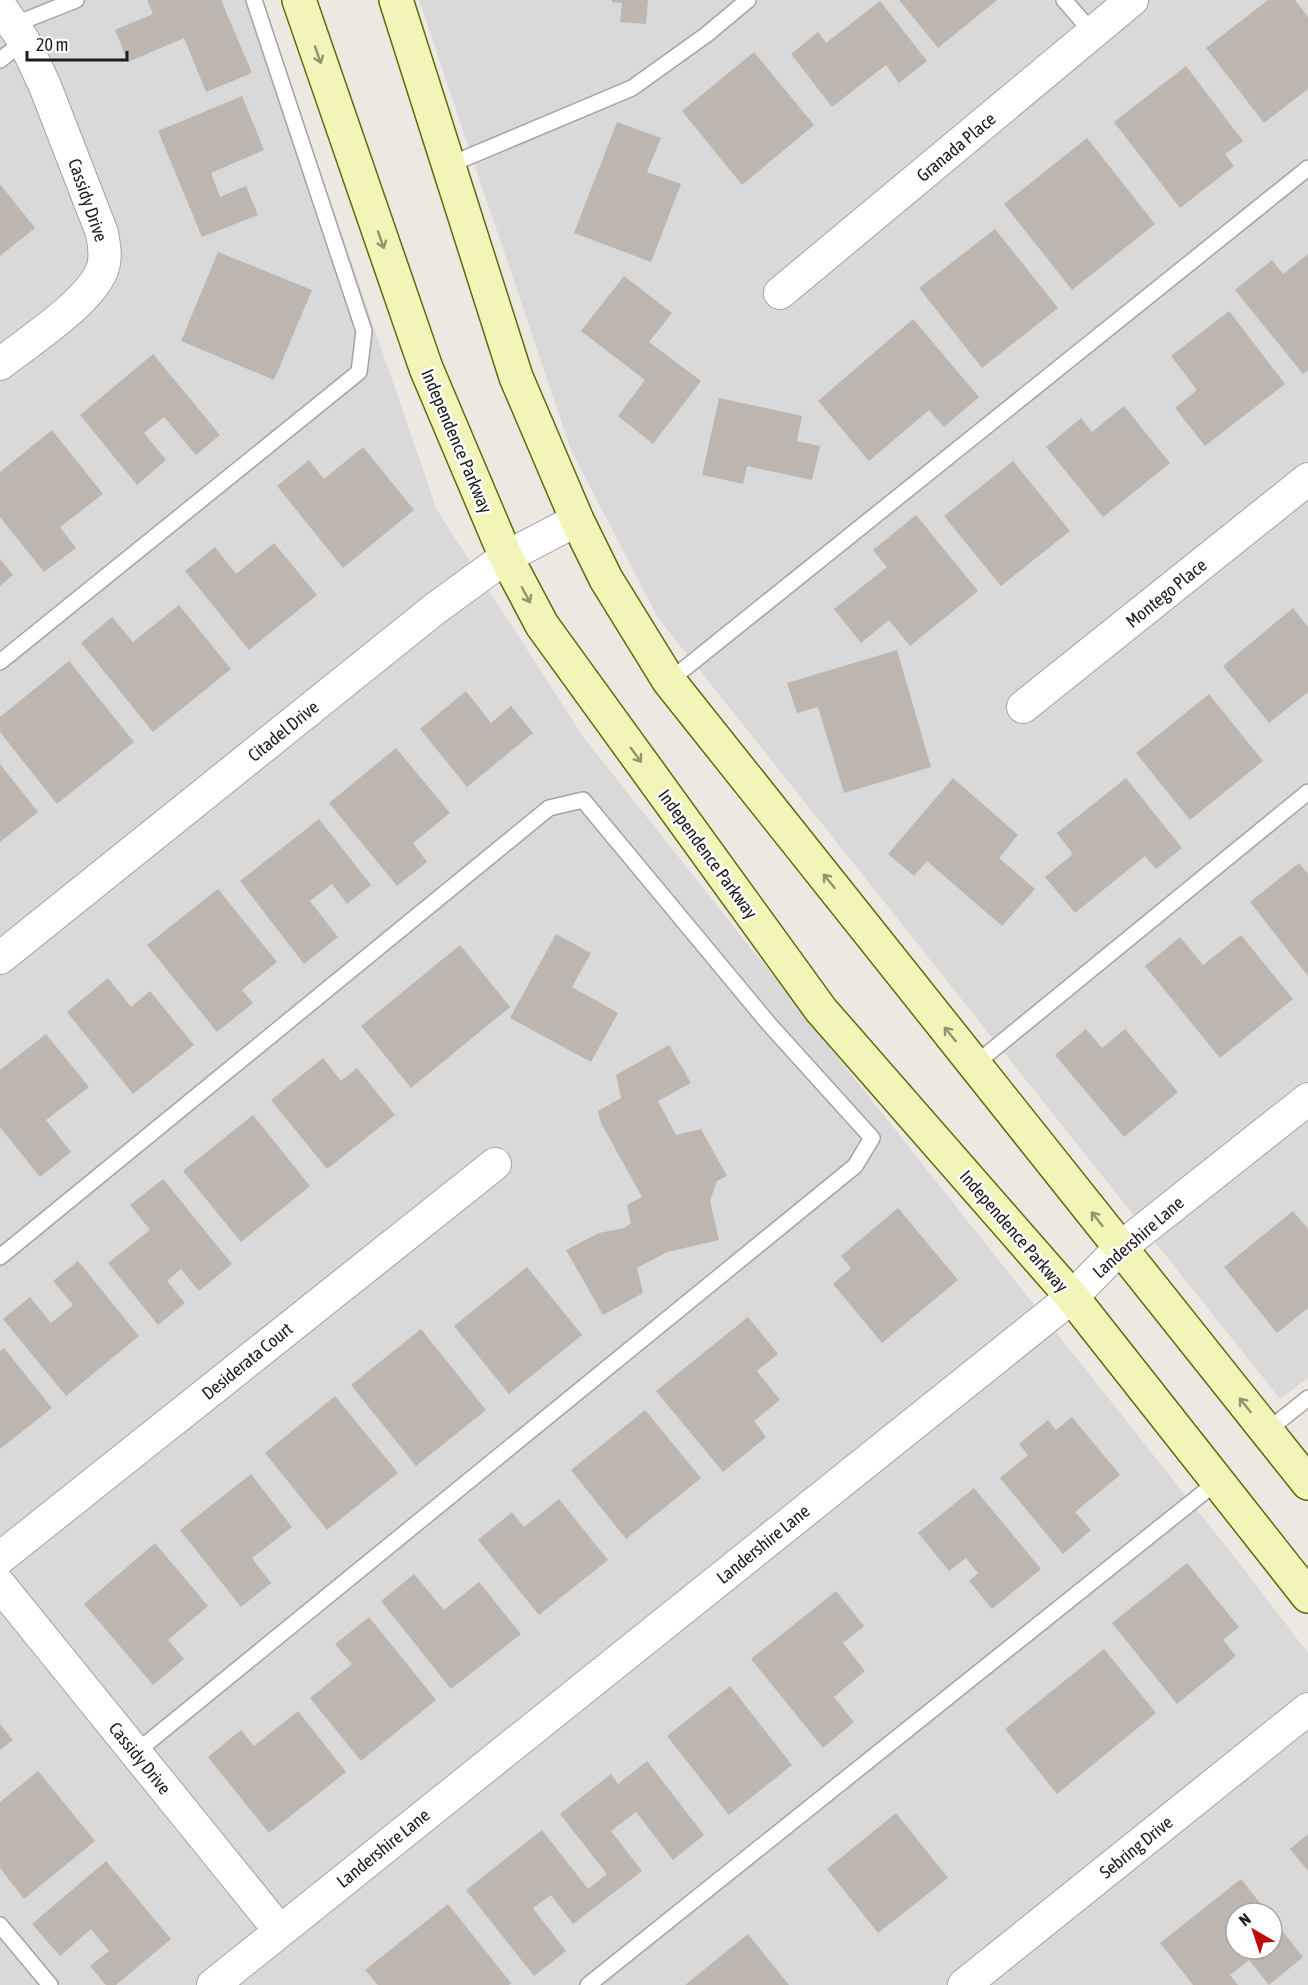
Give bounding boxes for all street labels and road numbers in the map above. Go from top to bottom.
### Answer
street label: Granada Place [912,108,1000,186]
street label: Cassidy Drive [64,156,112,244]
street label: Independence Parkway [417,366,497,516]
street label: Montego Place [1121,554,1211,632]
street label: Citadel Drive [243,696,323,766]
street label: Independence Parkway [654,785,762,923]
street label: Independence Parkway [955,1166,1073,1296]
street label: Landershire Lane [1088,1192,1188,1282]
street label: Desiderata Court [198,1318,296,1404]
street label: Landershire Lane [712,1500,814,1588]
street label: Cassidy Drive [105,1718,175,1798]
street label: Landershire Lane [332,1804,434,1892]
street label: Sebring Drive [1095,1811,1177,1883]

